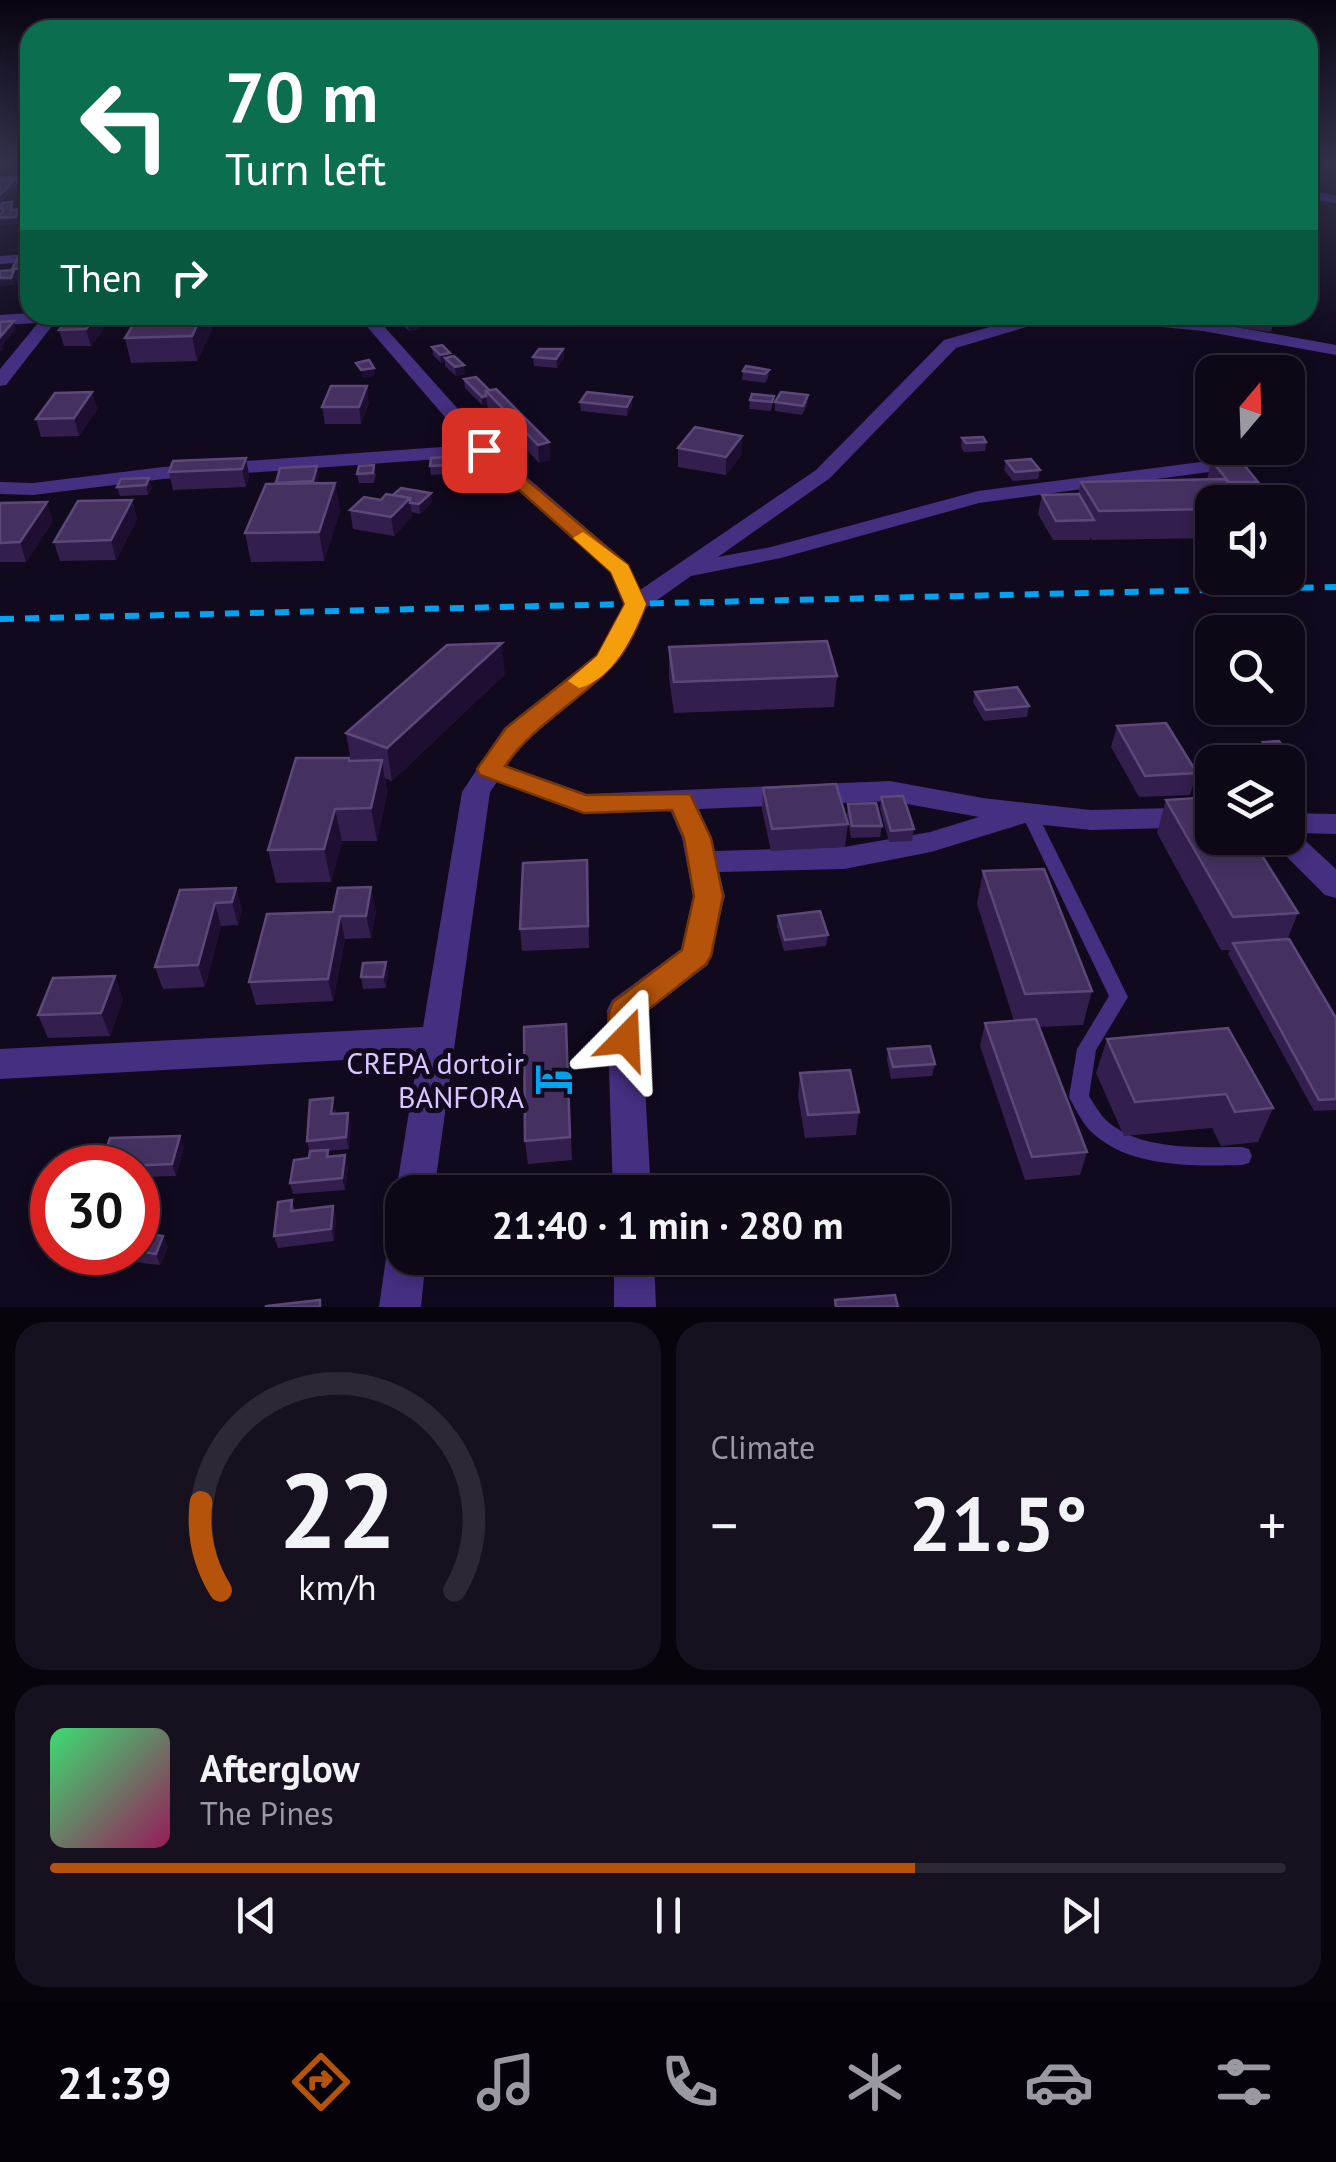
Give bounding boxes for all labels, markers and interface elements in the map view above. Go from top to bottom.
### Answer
text: 70 m [225,51,378,141]
icon: left [60,60,190,190]
text: Turn left [225,139,386,197]
icon: right [162,250,217,305]
text: Then [60,253,142,302]
north arrow [1195,355,1305,465]
map controls [1195,355,1305,855]
pin [442,408,527,493]
icon: arrive [457,423,512,478]
button: sound [1195,485,1305,595]
button: search [1195,615,1305,725]
button: layers [1195,745,1305,855]
position arrow [574,987,678,1091]
place label: CREPA dortoir BANFORA [346,1043,524,1116]
hotel icon: CREPA dortoir BANFORA [533,1058,575,1100]
speed limit sign: 30 [30,1145,160,1275]
text: 21:40 · 1 min · 280 m [492,1200,843,1249]
text: Climate [711,1426,815,1468]
text: 22 [279,1442,397,1577]
text: 21.5° [909,1475,1088,1572]
text: − [711,1489,738,1560]
text: + [1258,1489,1286,1560]
text: km/h [299,1564,377,1610]
text: Afterglow [200,1743,360,1792]
text: The Pines [200,1792,334,1834]
icon: previous [229,1888,284,1943]
icon: pause [641,1888,696,1943]
icon: next [1053,1888,1108,1943]
icon: directions [286,2047,356,2117]
icon: music [471,2047,541,2117]
icon: phone [655,2047,725,2117]
icon: climate [840,2047,910,2117]
icon: car [1024,2047,1094,2117]
icon: filters [1209,2047,1279,2117]
text: 21:39 [57,2053,171,2111]

